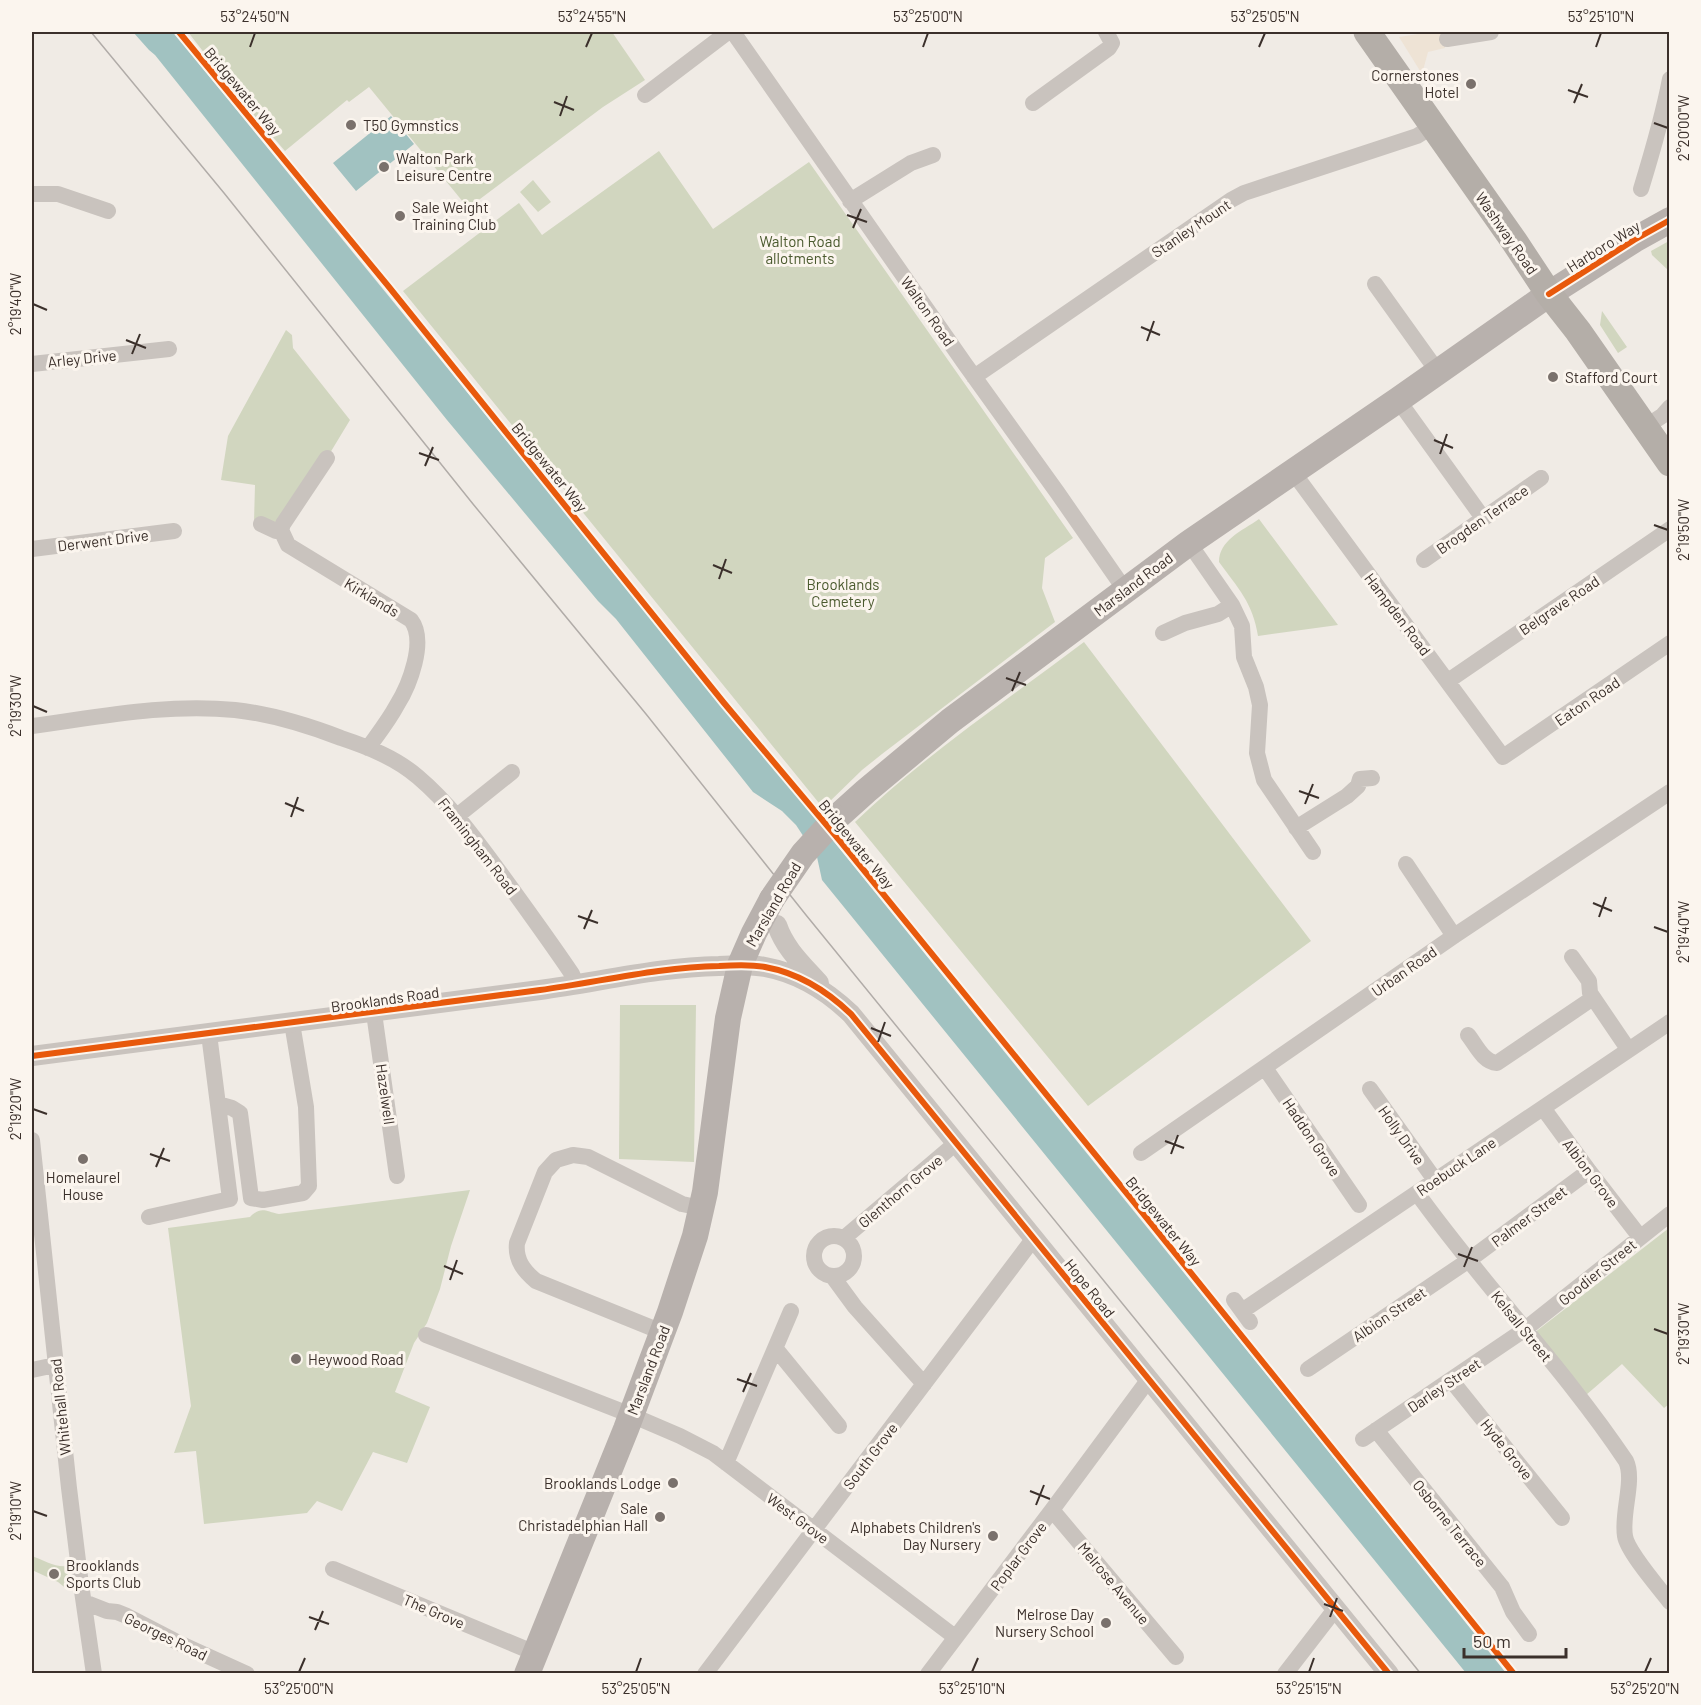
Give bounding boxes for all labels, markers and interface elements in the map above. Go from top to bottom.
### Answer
text: 53°24'50"N [220,7,290,25]
text: 53°24'55"N [558,7,626,25]
text: 53°25'00"N [893,7,963,25]
text: 53°25'05"N [1230,7,1300,25]
text: 53°25'10"N [1568,7,1634,25]
street label: Bridgewater Way [201,43,285,139]
place label: Cornerstones Hotel [1371,66,1459,101]
marker: Cornerstones Hotel [1464,77,1478,91]
text: 2°20'00"W [1674,95,1692,161]
place label: T50 Gymnstics [363,116,459,134]
marker: T50 Gymnstics [344,118,358,132]
place label: Walton Park Leisure Centre [396,149,492,184]
marker: Walton Park Leisure Centre [377,160,391,174]
street label: Washway Road [1472,188,1542,278]
street label: Stanley Mount [1148,195,1234,261]
place label: Sale Weight Training Club [412,198,496,233]
marker: Sale Weight Training Club [393,209,407,223]
street label: Harboro Way [1563,216,1643,276]
park label: Walton Road allotments [759,232,841,267]
text: 2°19'40"W [6,273,24,335]
street label: Walton Road [897,273,959,349]
street label: Arley Drive [47,345,117,371]
place label: Stafford Court [1565,368,1658,386]
marker: Stafford Court [1546,370,1560,384]
street label: Bridgewater Way [509,419,592,515]
street label: Brogden Terrace [1433,481,1531,557]
text: 2°19'50"W [1674,499,1692,561]
street label: Derwent Drive [56,525,150,555]
street label: Marsland Road [1090,548,1176,620]
street label: Hampden Road [1361,569,1435,659]
street label: Belgrave Road [1515,572,1603,638]
street label: Kirklands [341,574,403,620]
park label: Brooklands Cemetery [806,575,880,610]
street label: Eaton Road [1551,673,1623,729]
text: 2°19'30"W [6,675,24,737]
street label: Framingham Road [435,794,521,898]
street label: Bridgewater Way [816,796,899,892]
street label: Marsland Road [742,859,804,949]
text: 2°19'40"W [1674,901,1692,963]
street label: Urban Road [1368,942,1440,1000]
street label: Brooklands Road [330,982,440,1016]
street label: Hazelwell [373,1063,399,1125]
text: 2°19'20"W [6,1078,24,1140]
street label: Haddon Grove [1279,1094,1345,1180]
street label: Holly Drive [1375,1102,1429,1168]
street label: Roebuck Lane [1413,1133,1499,1199]
street label: Albion Grove [1559,1135,1623,1211]
street label: Glenthorn Grove [854,1151,946,1231]
marker: Homelaurel House [76,1152,90,1166]
place label: Homelaurel House [46,1168,120,1203]
street label: Bridgewater Way [1123,1173,1206,1269]
street label: Palmer Street [1488,1182,1570,1250]
street label: Goodier Street [1554,1235,1640,1309]
street label: Hope Road [1061,1255,1119,1321]
street label: Albion Street [1349,1283,1429,1345]
street label: Kelsall Street [1488,1287,1556,1365]
text: 2°19'30"W [1674,1303,1692,1365]
street label: Marsland Road [623,1323,673,1417]
place label: Heywood Road [308,1350,404,1368]
marker: Heywood Road [289,1352,303,1366]
street label: Darley Street [1404,1354,1484,1416]
street label: Whitehall Road [46,1358,74,1456]
street label: Hyde Grove [1477,1415,1537,1483]
street label: South Grove [839,1419,901,1493]
place label: Brooklands Lodge [544,1474,661,1492]
marker: Brooklands Lodge [666,1476,680,1490]
street label: Osborne Terrace [1409,1476,1491,1570]
text: 2°19'10"W [6,1481,24,1541]
street label: West Grove [763,1489,833,1547]
place label: Sale Christadelphian Hall [518,1499,648,1534]
marker: Sale Christadelphian Hall [653,1510,667,1524]
place label: Alphabets Children's Day Nursery [850,1518,981,1553]
street label: Poplar Grove [986,1518,1050,1594]
marker: Alphabets Children's Day Nursery [986,1529,1000,1543]
street label: Melrose Avenue [1074,1538,1154,1628]
place label: Brooklands Sports Club [66,1556,141,1591]
marker: Brooklands Sports Club [47,1567,61,1581]
street label: The Grove [401,1590,467,1632]
place label: Melrose Day Nursery School [995,1605,1094,1640]
street label: Georges Road [122,1608,210,1664]
marker: Melrose Day Nursery School [1099,1616,1113,1630]
scale bar [1464,1621,1566,1659]
text: 50 m [1473,1630,1511,1652]
text: 53°25'00"N [264,1679,334,1697]
text: 53°25'05"N [601,1679,671,1697]
text: 53°25'10"N [939,1679,1005,1697]
text: 53°25'15"N [1276,1679,1342,1697]
text: 53°25'20"N [1610,1679,1680,1697]

